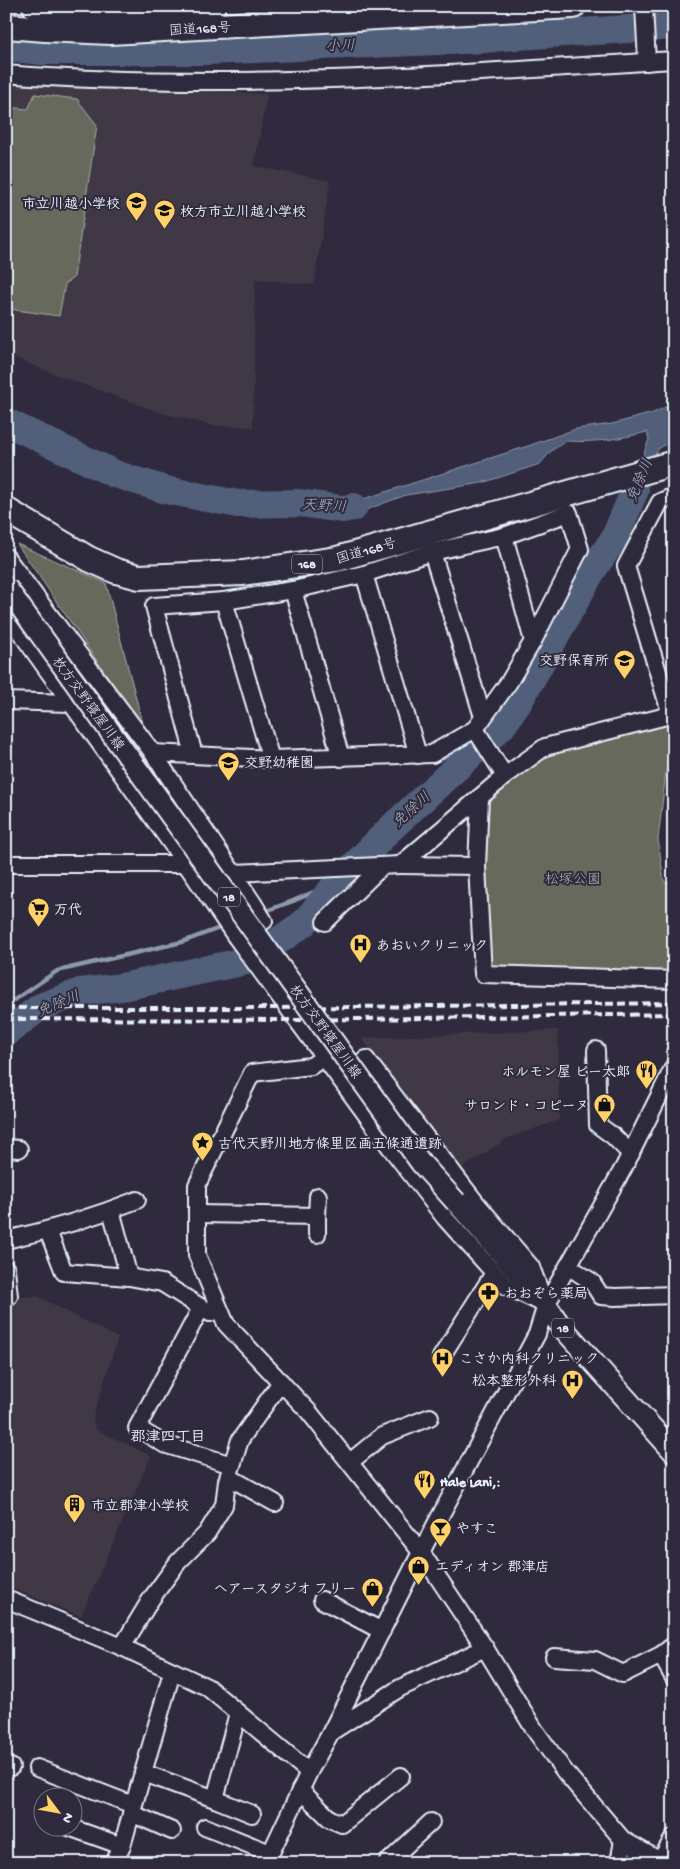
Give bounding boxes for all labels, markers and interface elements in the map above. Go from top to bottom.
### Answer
street label: 国道168号 [169,20,232,41]
water label: 小川 [325,37,355,57]
school or university icon: 市立川越小学校 [124,191,148,222]
place label: 市立川越小学校 [22,197,120,214]
school or university icon: 枚方市立川越小学校 [152,199,176,230]
place label: 枚方市立川越小学校 [180,205,306,222]
water label: 免除川 [623,456,658,505]
water label: 天野川 [301,497,347,517]
street label: 国道168号 [334,536,399,569]
road number: 168 [292,554,322,574]
school or university icon: 交野保育所 [613,648,637,679]
place label: 交野保育所 [539,653,609,671]
street label: 枚方交野寝屋川線 [47,654,127,755]
school or university icon: 交野幼稚園 [216,750,240,781]
place label: 交野幼稚園 [244,755,314,773]
water label: 免除川 [389,788,435,832]
park label: 松塚公園 [545,872,601,889]
road number: 18 [218,888,240,906]
supermarket icon: 万代 [26,897,50,928]
place label: 万代 [54,903,82,920]
hospital icon: あおいクリニック [348,933,372,964]
place label: あおいクリニック [376,939,488,956]
street label: 枚方交野寝屋川線 [284,982,364,1083]
water label: 免除川 [34,987,83,1022]
restaurant icon: ホルモン屋 ピー太郎 [634,1059,658,1090]
place label: ホルモン屋 ピー太郎 [501,1064,630,1082]
shop icon: サロンド・コピーヌ [593,1093,617,1124]
place label: サロンド・コピーヌ [464,1099,589,1116]
place icon: 古代天野川地方條里区画五條通遺跡 [190,1131,214,1162]
place label: 古代天野川地方條里区画五條通遺跡 [218,1136,442,1154]
pharmacy icon: おおぞら薬局 [476,1281,500,1312]
place label: おおぞら薬局 [504,1286,588,1304]
road number: 18 [552,1319,574,1338]
hospital icon: こさか内科クリニック [431,1346,455,1377]
place label: こさか内科クリニック [459,1352,599,1369]
hospital icon: 松本整形外科 [560,1368,584,1399]
place label: 松本整形外科 [472,1374,557,1391]
district label: 郡津四丁目 [130,1428,206,1447]
restaurant icon: Hale Lani,: [412,1469,436,1500]
place label: Hale Lani,: [440,1475,501,1492]
building icon: 市立郡津小学校 [63,1493,87,1524]
place label: 市立郡津小学校 [91,1499,189,1516]
bar icon: やすこ [428,1516,452,1547]
place label: やすこ [456,1522,498,1539]
shop icon: エディオン 郡津店 [407,1554,431,1585]
place label: エディオン 郡津店 [435,1560,549,1577]
shop icon: ヘアースタジオ フリー [360,1576,384,1607]
place label: ヘアースタジオ フリー [214,1582,356,1599]
north arrow [32,1786,82,1836]
text: N [57,1809,77,1826]

